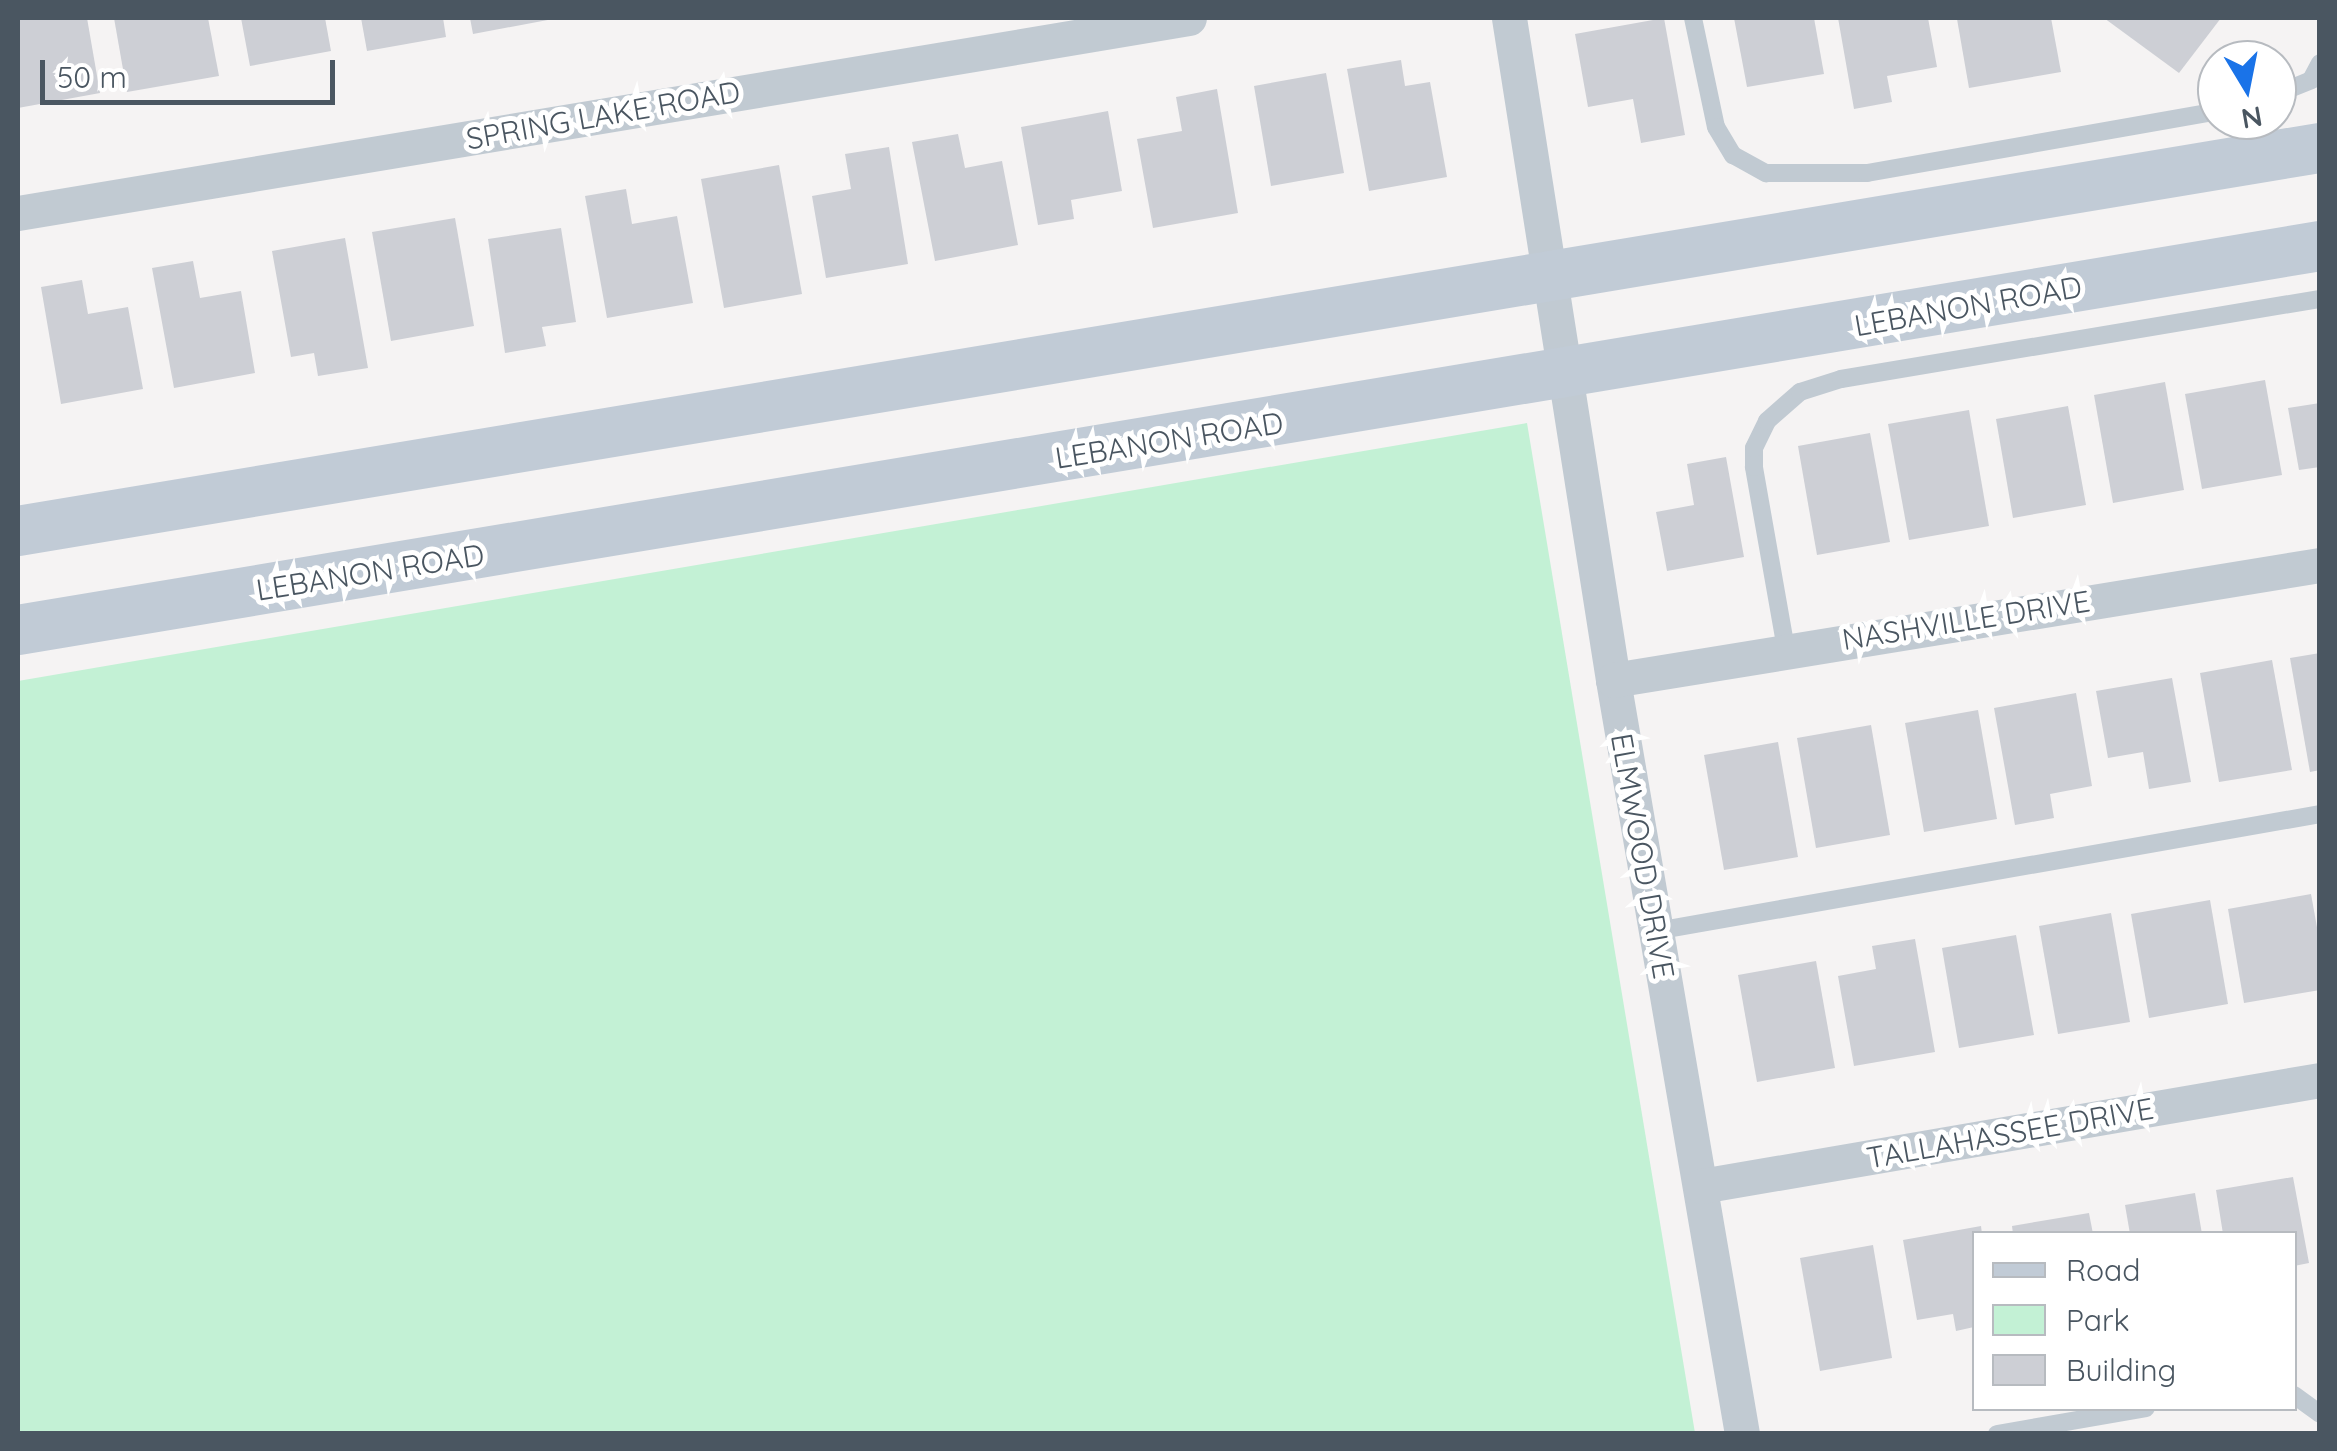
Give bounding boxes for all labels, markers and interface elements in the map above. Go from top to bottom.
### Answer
scale bar [45,40,340,102]
north arrow [2197,40,2297,140]
text: 50 m [57,58,127,96]
street label: SPRING LAKE ROAD [463,73,743,157]
text: N [2239,99,2265,137]
street label: LEBANON ROAD [1851,268,2085,344]
street label: LEBANON ROAD [1052,404,1286,476]
street label: LEBANON ROAD [253,536,487,608]
street label: NASHVILLE DRIVE [1839,583,2093,657]
street label: ELMWOOD DRIVE [1604,731,1682,981]
street label: TALLAHASSEE DRIVE [1864,1090,2156,1176]
legend [1972,1231,2297,1411]
text: Road [2066,1251,2140,1289]
text: Park [2066,1301,2130,1339]
text: Building [2066,1351,2176,1389]

